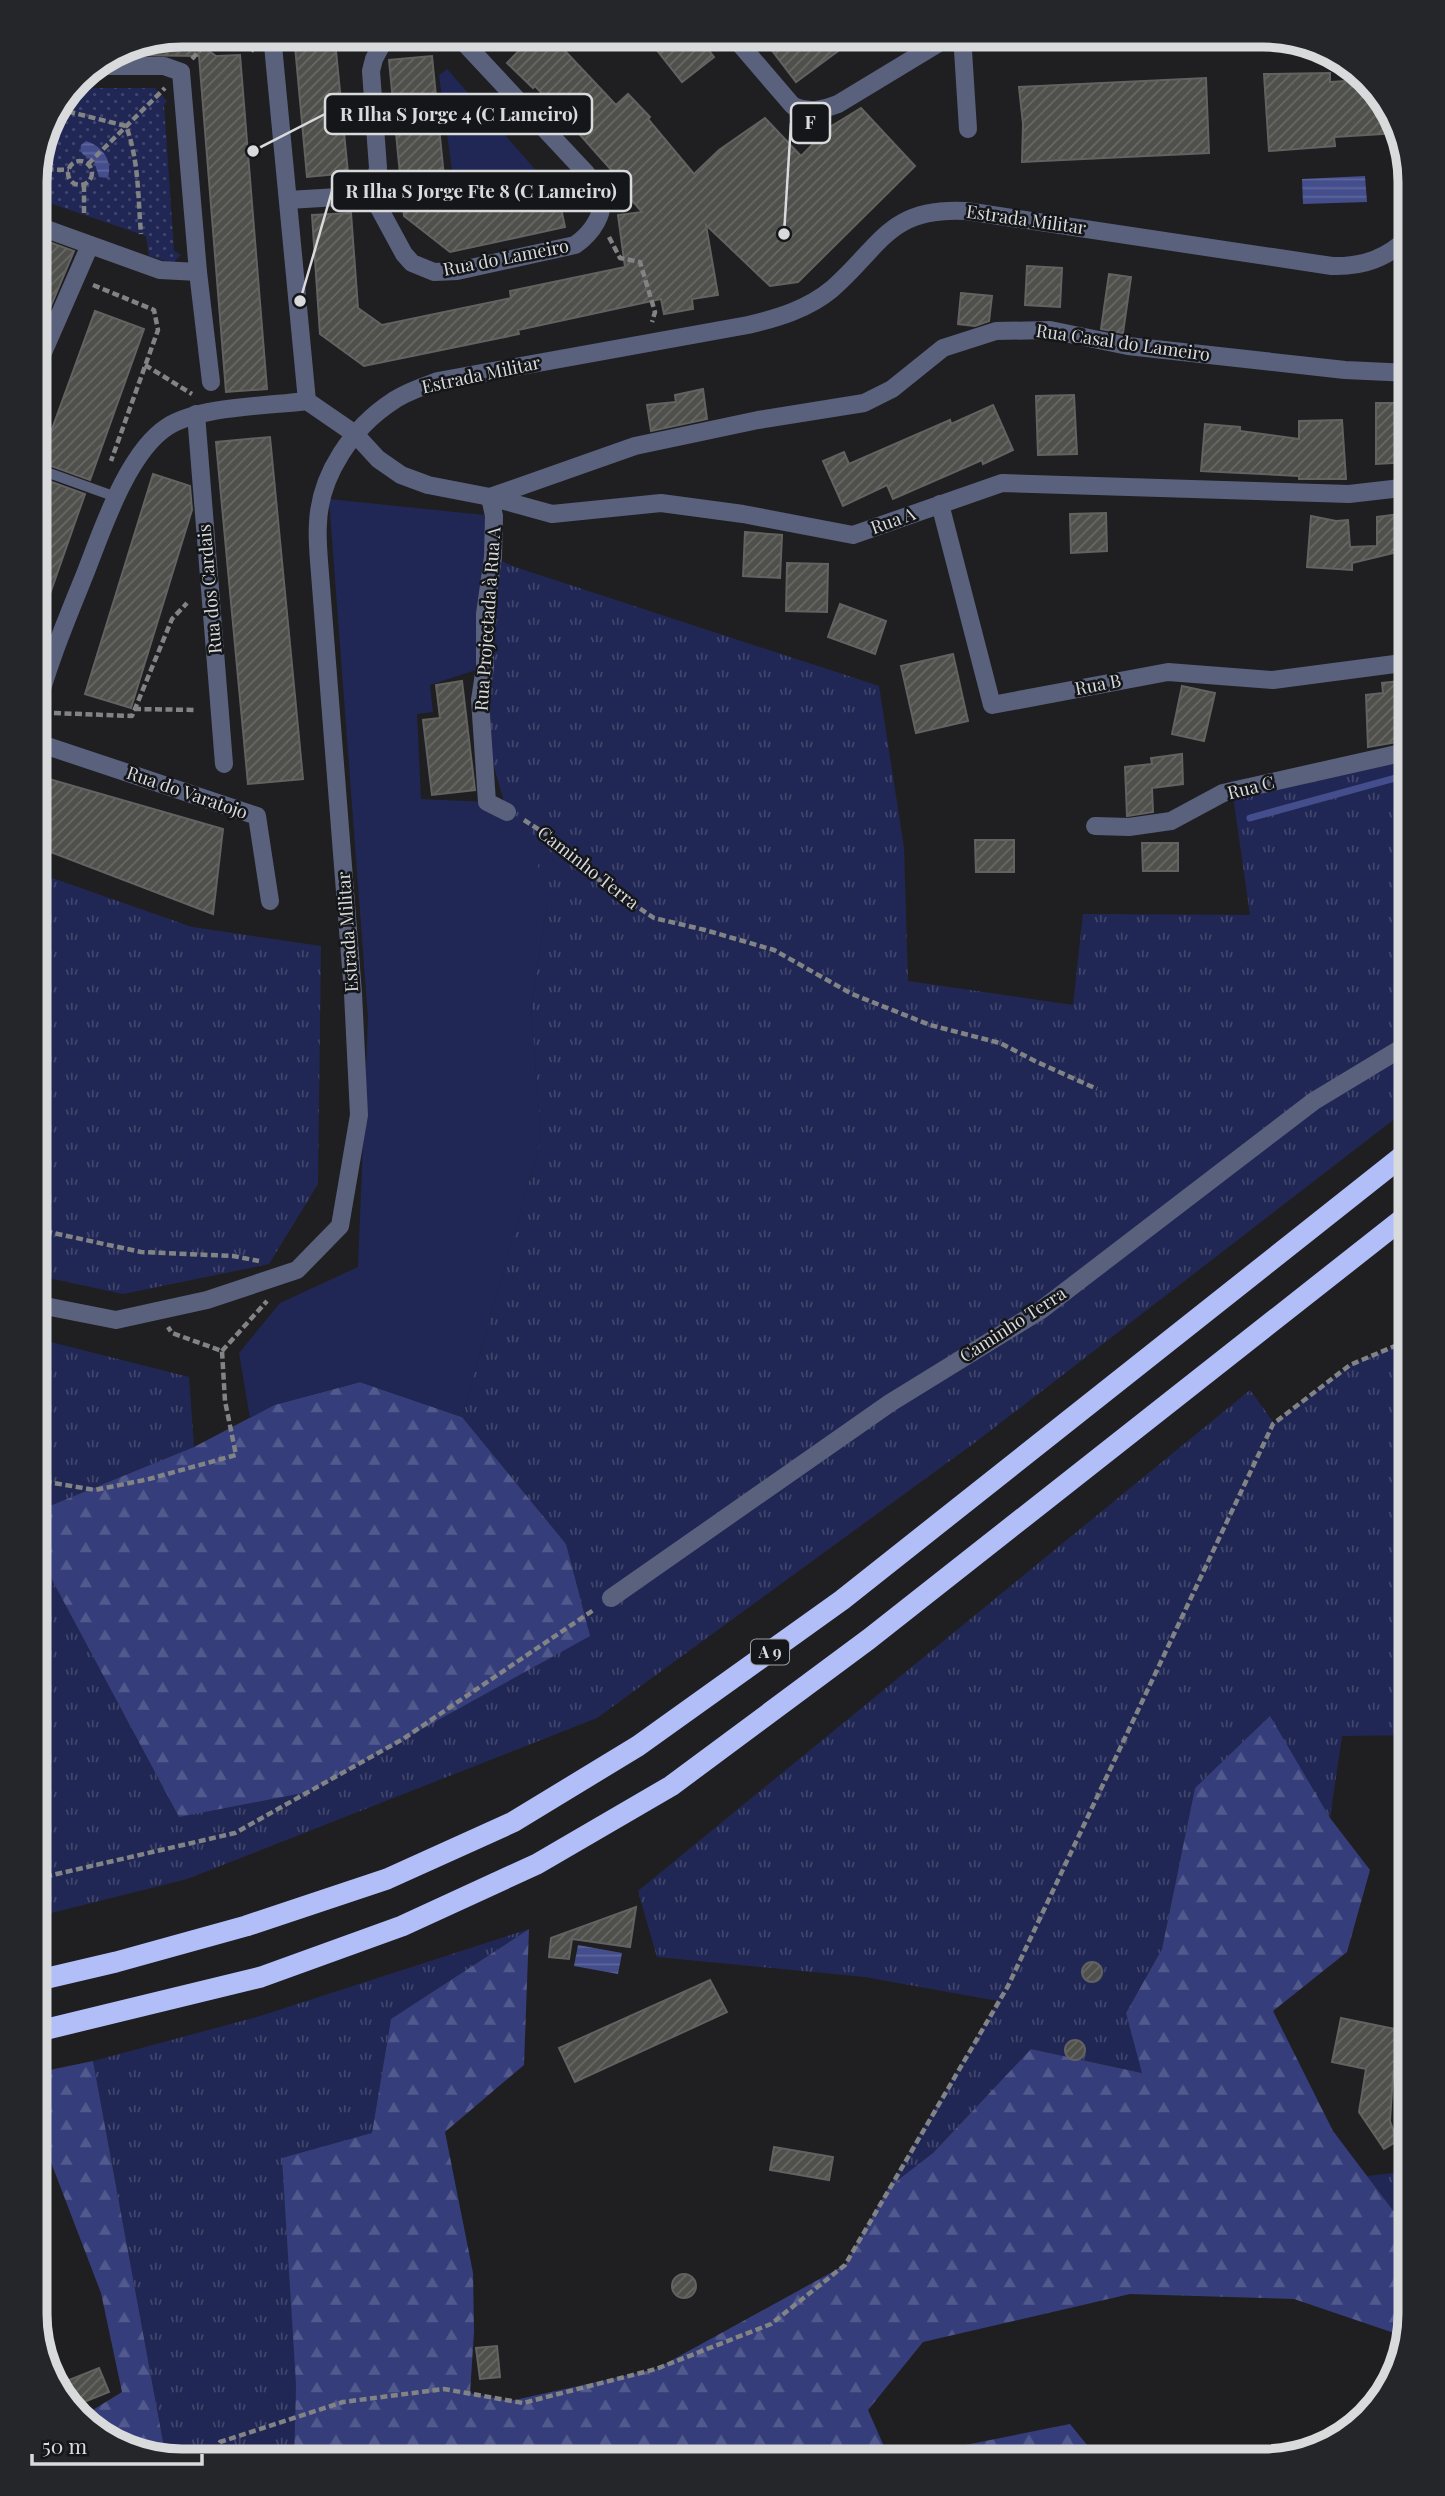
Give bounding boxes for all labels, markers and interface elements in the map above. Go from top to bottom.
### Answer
callout: R Ilha S Jorge 4 (C Lameiro) [325,94,592,134]
text: R Ilha S Jorge 4 (C Lameiro) [340,100,578,126]
callout: F [791,103,830,143]
text: F [804,108,816,134]
callout: R Ilha S Jorge Fte 8 (C Lameiro) [332,171,631,211]
text: R Ilha S Jorge Fte 8 (C Lameiro) [345,177,617,203]
street label: Estrada Militar [965,199,1088,239]
street label: Rua do Lameiro [441,233,571,281]
street label: Rua Casal do Lameiro [1035,318,1212,366]
street label: Estrada Militar [419,350,542,398]
street label: Rua A [867,501,919,539]
street label: Rua dos Cardais [191,523,227,655]
street label: Rua Projectada à Rua A [469,525,505,712]
street label: Rua B [1073,668,1123,700]
street label: Rua do Varatojo [124,760,251,824]
street label: Rua C [1225,770,1277,804]
street label: Caminho Terra [533,820,644,914]
street label: Estrada Militar [331,871,363,993]
street label: Caminho Terra [955,1281,1070,1368]
road number: A 9 [751,1640,789,1664]
scale bar [32,2422,201,2466]
text: 50 m [42,2431,88,2459]

